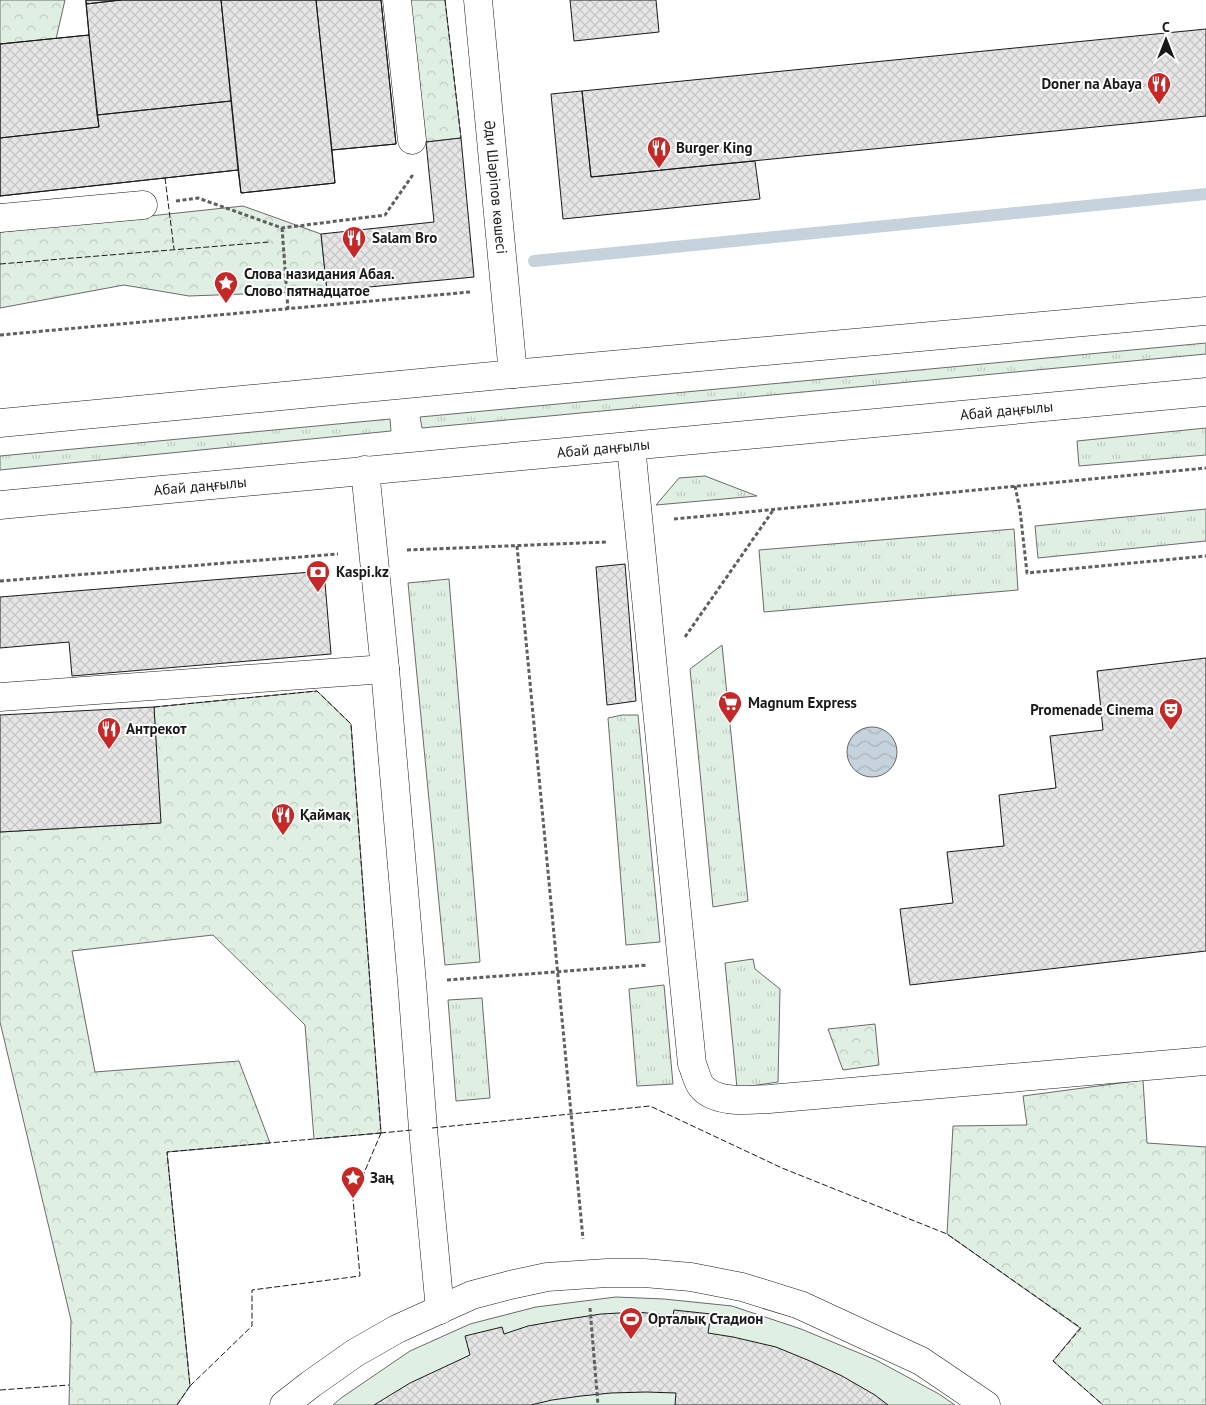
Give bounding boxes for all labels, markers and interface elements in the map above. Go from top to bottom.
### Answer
north arrow [1141,15,1191,65]
text: С [1162,18,1170,36]
restaurant icon: Doner na Abaya [1146,71,1172,105]
place label: Doner na Abaya [1041,74,1142,93]
street label: Әди Шәріпов көшесі [480,119,512,255]
restaurant icon: Burger King [646,135,672,169]
place label: Burger King [676,138,752,157]
restaurant icon: Salam Bro [341,225,367,259]
place label: Salam Bro [372,228,437,247]
place label: Слова назидания Абая. Слово пятнадцатое [244,264,395,300]
place icon: Слова назидания Абая. Слово пятнадцатое [213,270,239,304]
street label: Абай даңғылы [959,396,1054,424]
street label: Абай даңғылы [556,434,651,462]
street label: Абай даңғылы [153,472,247,500]
bank icon: Kaspi.kz [305,559,331,593]
place label: Kaspi.kz [336,562,389,581]
supermarket icon: Magnum Express [717,690,743,724]
place label: Magnum Express [748,693,857,712]
theatre icon: Promenade Cinema [1158,697,1184,731]
place label: Promenade Cinema [1030,700,1154,719]
restaurant icon: Антрекот [96,716,122,750]
place label: Антрекот [126,719,187,738]
restaurant icon: Қаймақ [270,802,296,836]
place label: Қаймақ [300,805,351,824]
place icon: Заң [340,1165,366,1199]
place label: Заң [370,1168,394,1187]
sports icon: Орталық Стадион [618,1306,644,1340]
place label: Орталық Стадион [648,1309,763,1328]

